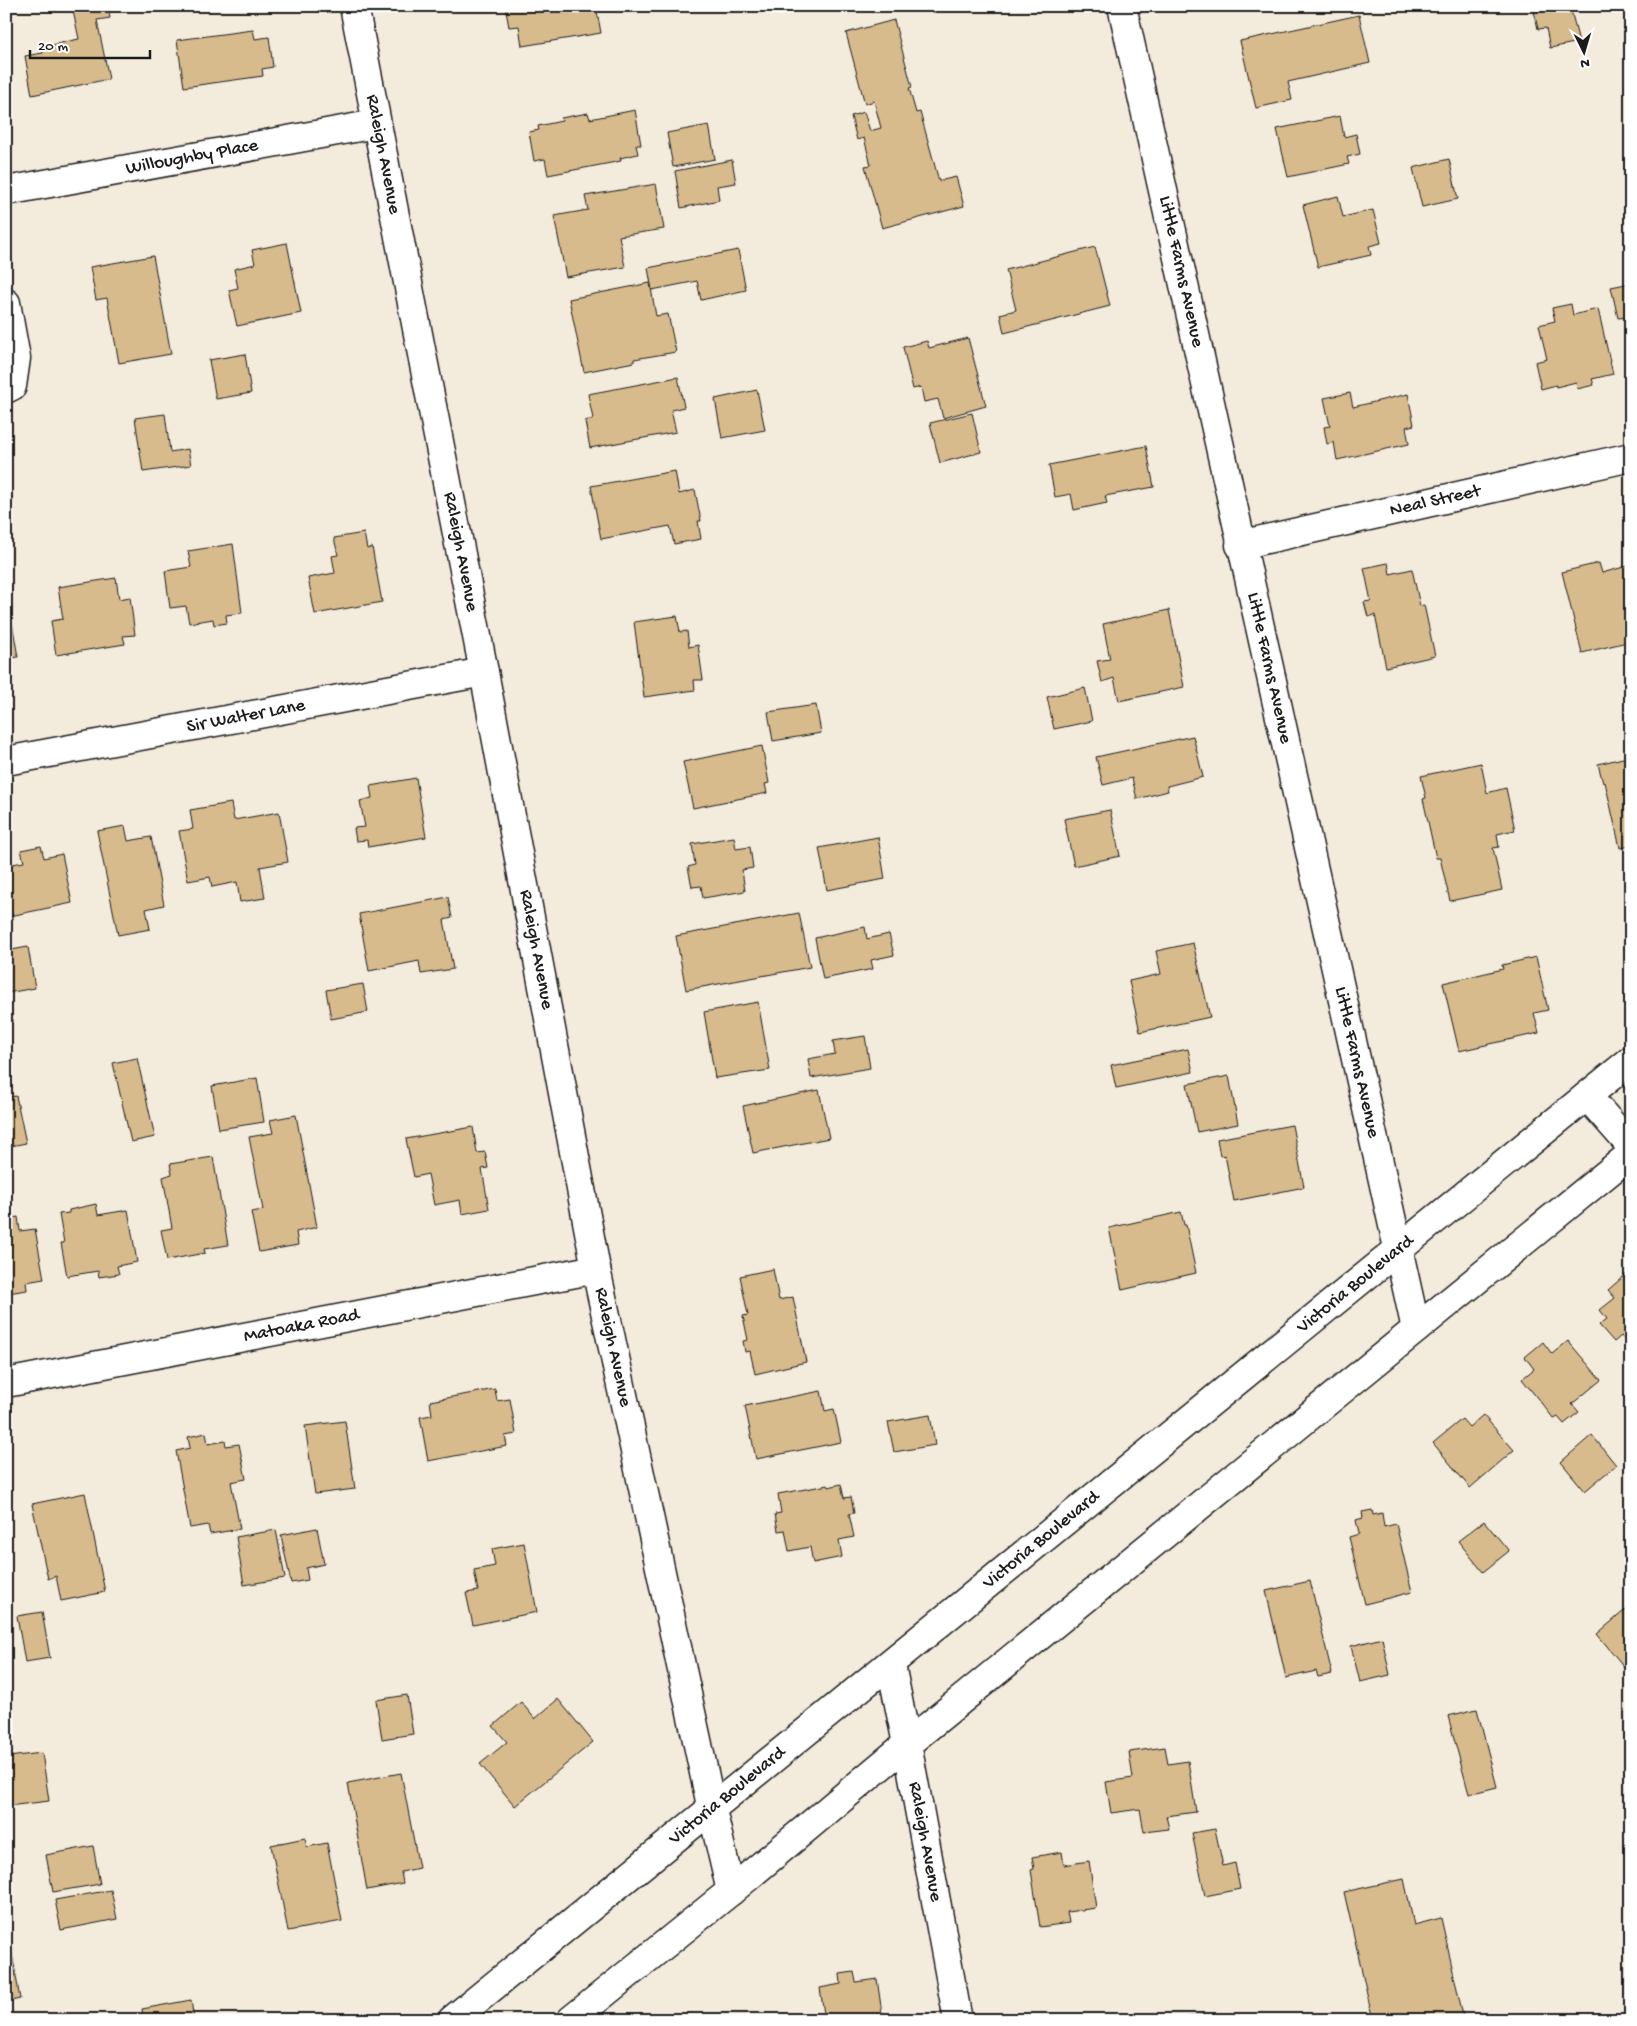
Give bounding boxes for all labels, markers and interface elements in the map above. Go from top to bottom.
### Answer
scale bar [30,28,150,60]
north arrow [1560,28,1610,78]
text: 20 m [38,38,68,56]
text: N [1580,54,1590,71]
street label: Raleigh Avenue [360,92,406,216]
street label: Willoughby Place [124,134,260,181]
street label: Little Farms Avenue [1153,194,1209,350]
street label: Neal Street [1388,479,1485,522]
street label: Raleigh Avenue [438,490,483,614]
street label: Little Farms Avenue [1241,590,1297,746]
street label: Sir Walter Lane [185,694,307,739]
street label: Raleigh Avenue [514,888,559,1012]
street label: Little Farms Avenue [1329,984,1385,1140]
street label: Victoria Boulevard [1291,1229,1420,1339]
street label: Raleigh Avenue [589,1285,637,1409]
street label: Matoaka Road [242,1303,363,1348]
street label: Victoria Boulevard [977,1485,1106,1595]
street label: Victoria Boulevard [663,1740,792,1851]
street label: Raleigh Avenue [903,1780,947,1904]

